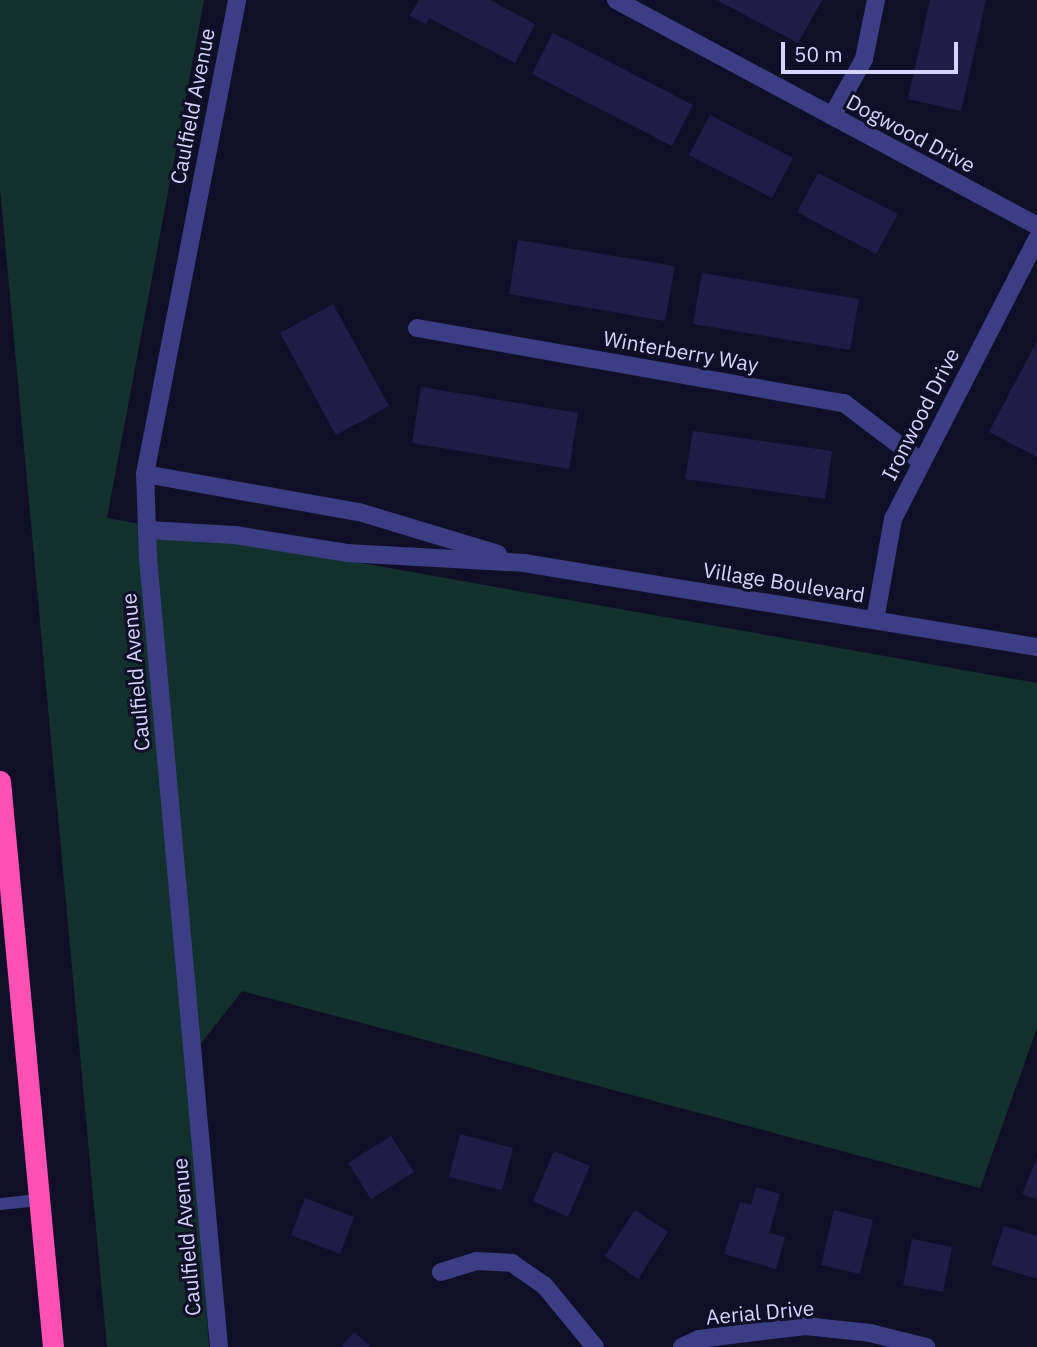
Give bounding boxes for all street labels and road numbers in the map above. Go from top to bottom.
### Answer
street label: Caulfield Avenue [165,26,219,186]
street label: Dogwood Drive [842,88,980,178]
street label: Winterberry Way [601,325,761,377]
street label: Ironwood Drive [876,344,964,484]
street label: Village Boulevard [701,557,867,607]
street label: Caulfield Avenue [116,592,154,752]
street label: Caulfield Avenue [167,1157,205,1317]
street label: Aerial Drive [705,1295,815,1329]

